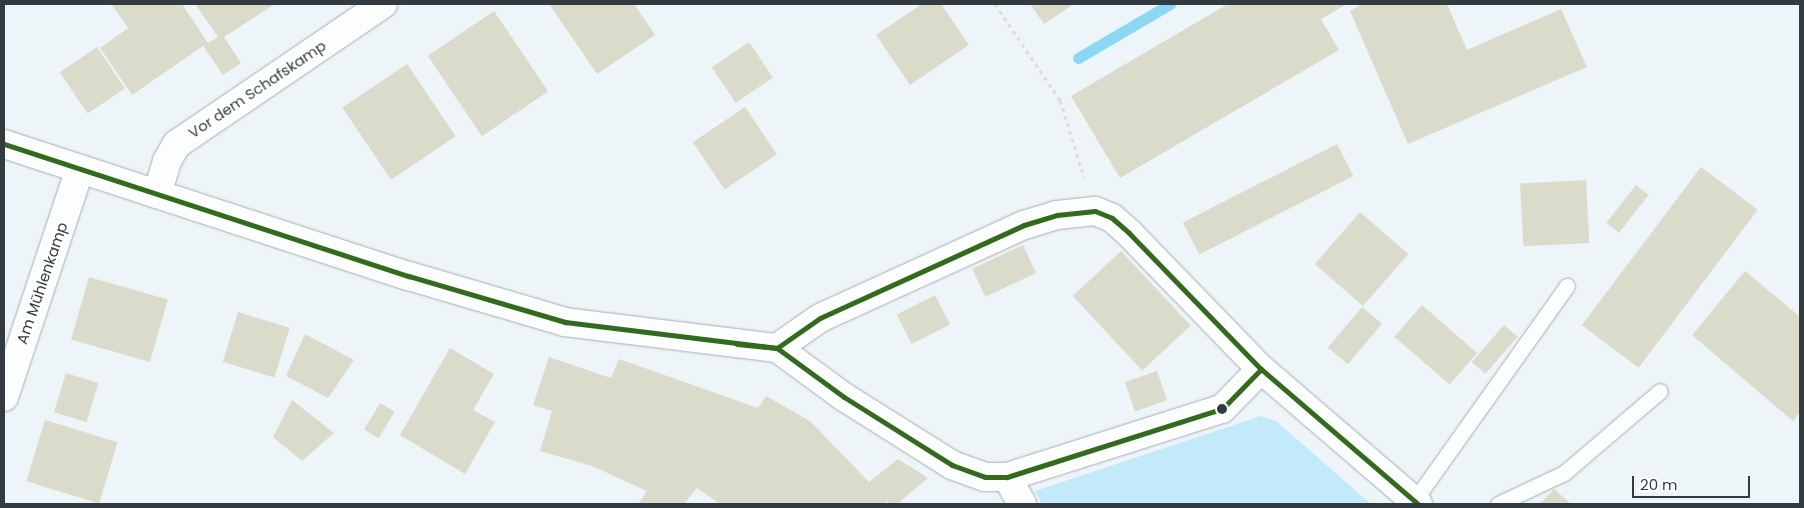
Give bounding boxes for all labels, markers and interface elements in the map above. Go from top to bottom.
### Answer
street label: Vor dem Schafskamp [185,36,329,142]
street label: Am Mühlenkamp [13,220,71,346]
unlabelled marker [1217,404,1227,414]
scale bar [1634,466,1752,498]
text: 20 m [1640,474,1678,495]

